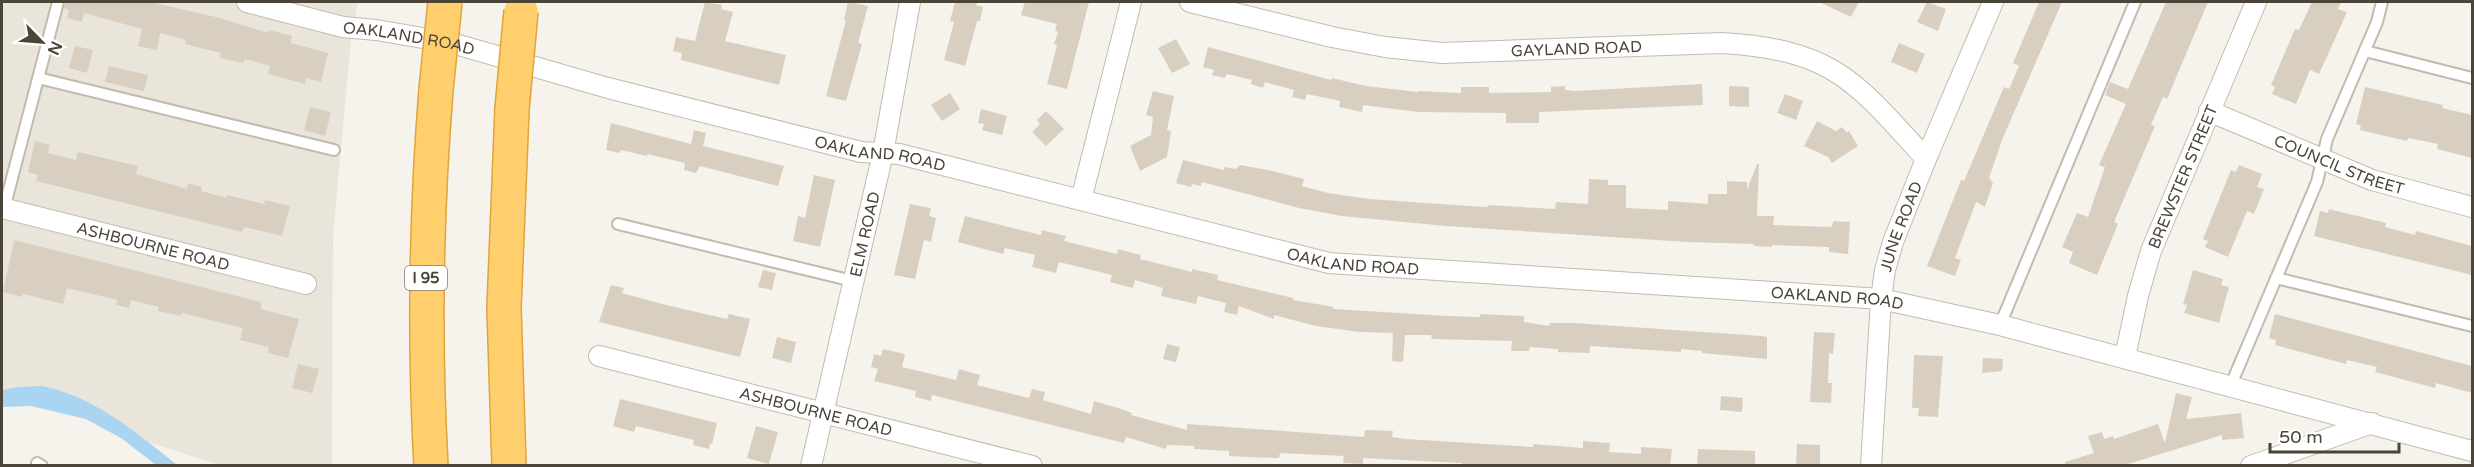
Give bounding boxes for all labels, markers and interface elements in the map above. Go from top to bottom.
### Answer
north arrow [12,12,72,72]
street label: OAKLAND ROAD [342,18,477,60]
street label: GAYLAND ROAD [1510,37,1642,62]
text: N [43,38,66,58]
street label: BREWSTER STREET [2144,102,2223,252]
street label: COUNCIL STREET [2271,131,2407,199]
street label: OAKLAND ROAD [812,132,948,176]
street label: JUNE ROAD [1876,178,1927,274]
street label: ELM ROAD [846,190,885,279]
street label: ASHBOURNE ROAD [75,218,232,276]
street label: OAKLAND ROAD [1284,244,1420,280]
road number: I 95 [405,266,447,290]
street label: OAKLAND ROAD [1770,283,1906,315]
street label: ASHBOURNE ROAD [737,383,894,441]
scale bar [2270,416,2399,454]
text: 50 m [2279,426,2323,448]

